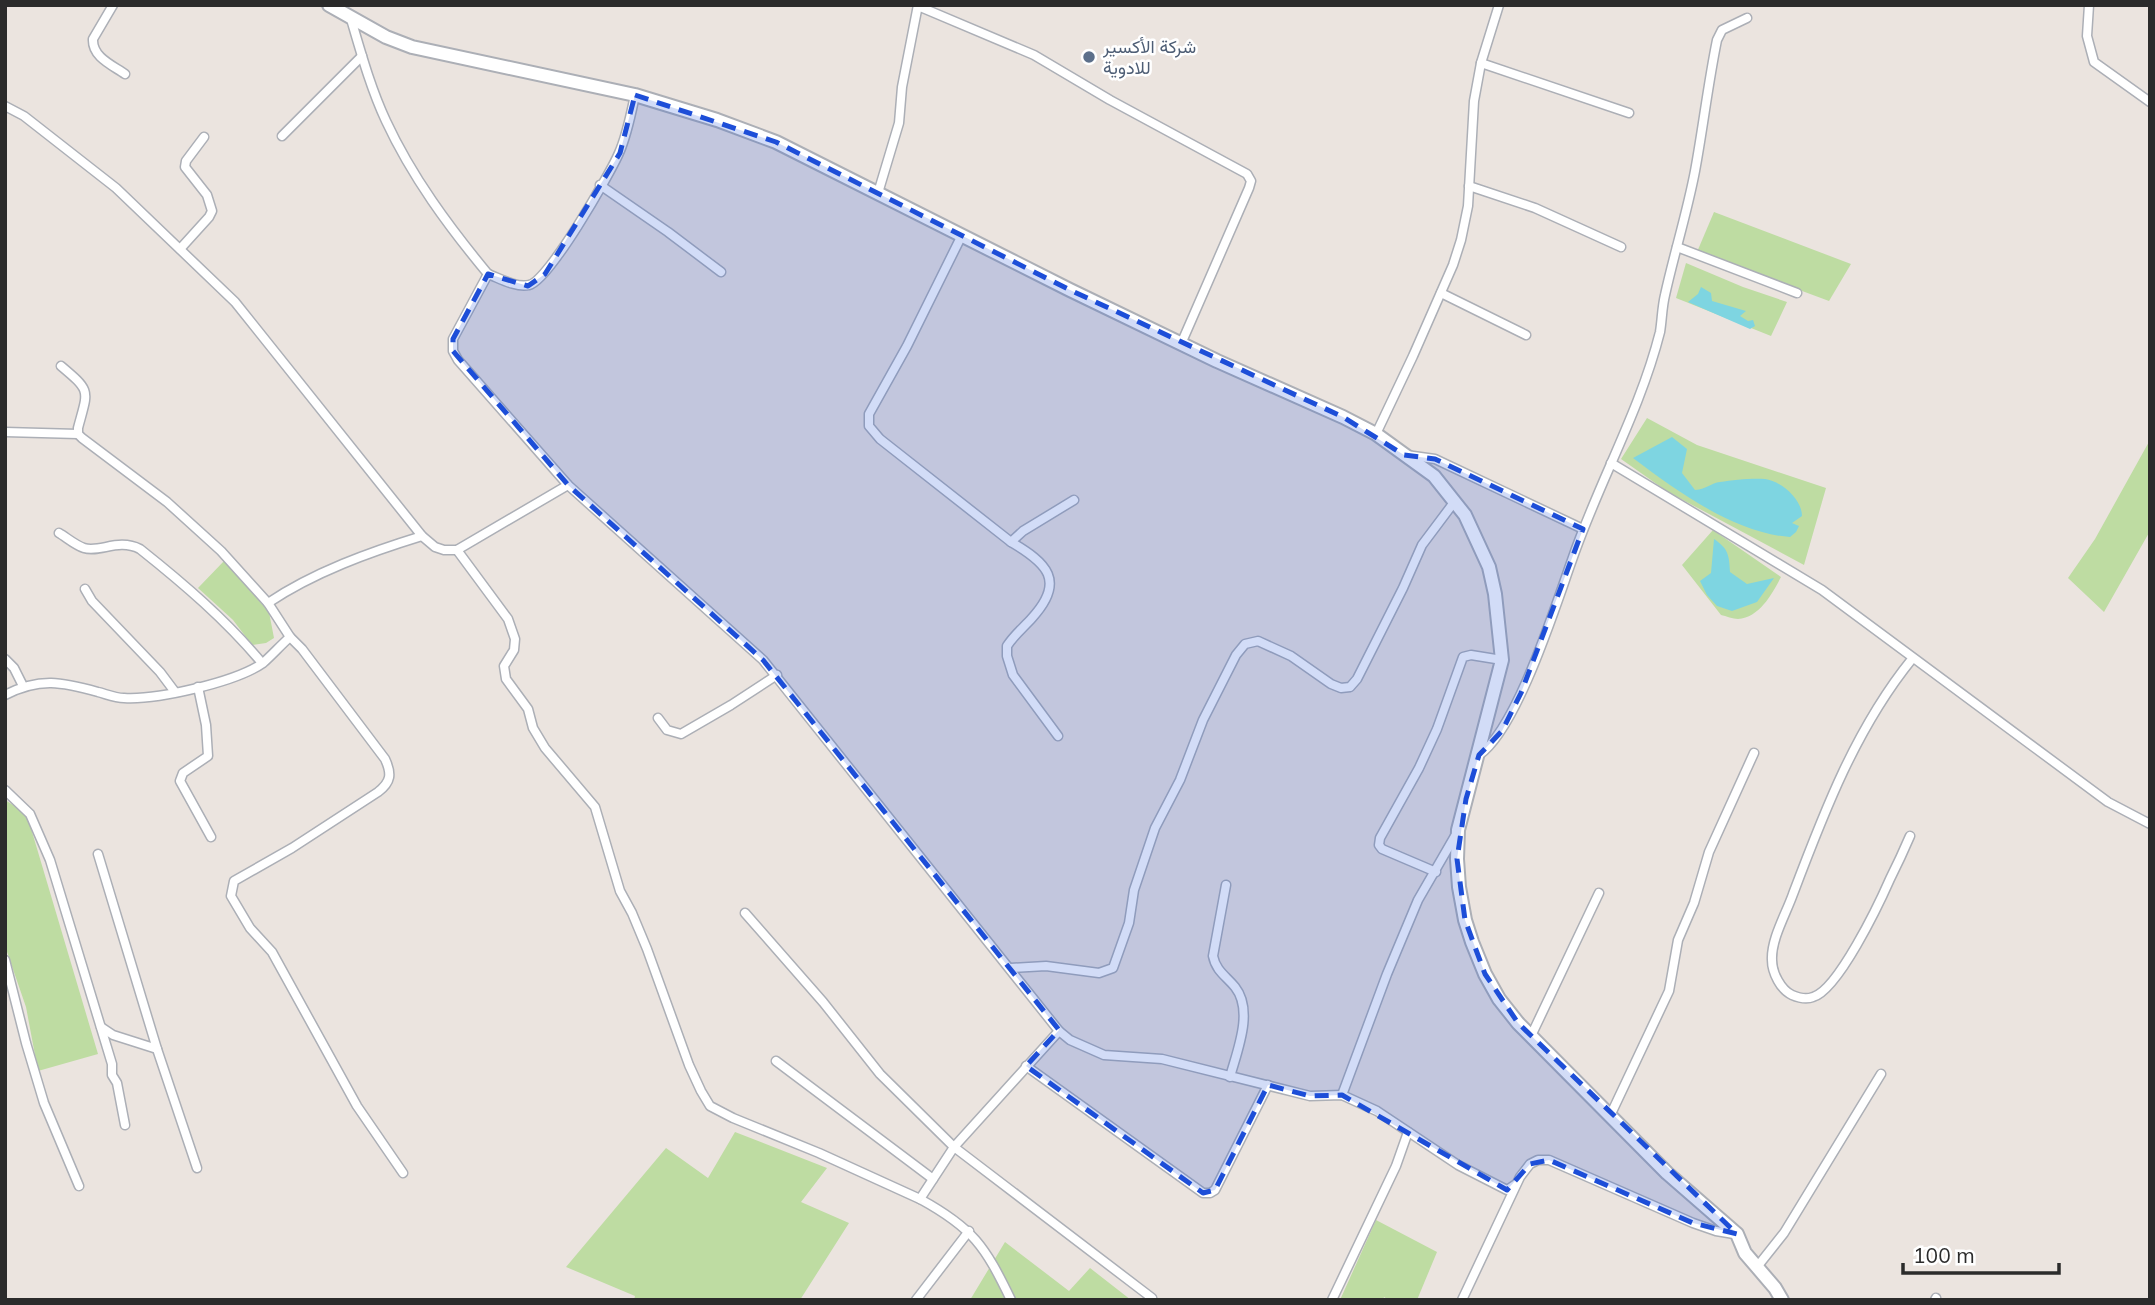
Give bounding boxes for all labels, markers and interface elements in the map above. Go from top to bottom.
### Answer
place label: شركة الأكسير للادوية [1102,35,1196,79]
marker: شركة الأكسير للادوية [1081,49,1097,65]
scale bar [1903,1232,2059,1276]
text: 100 m [1913,1242,1975,1268]

